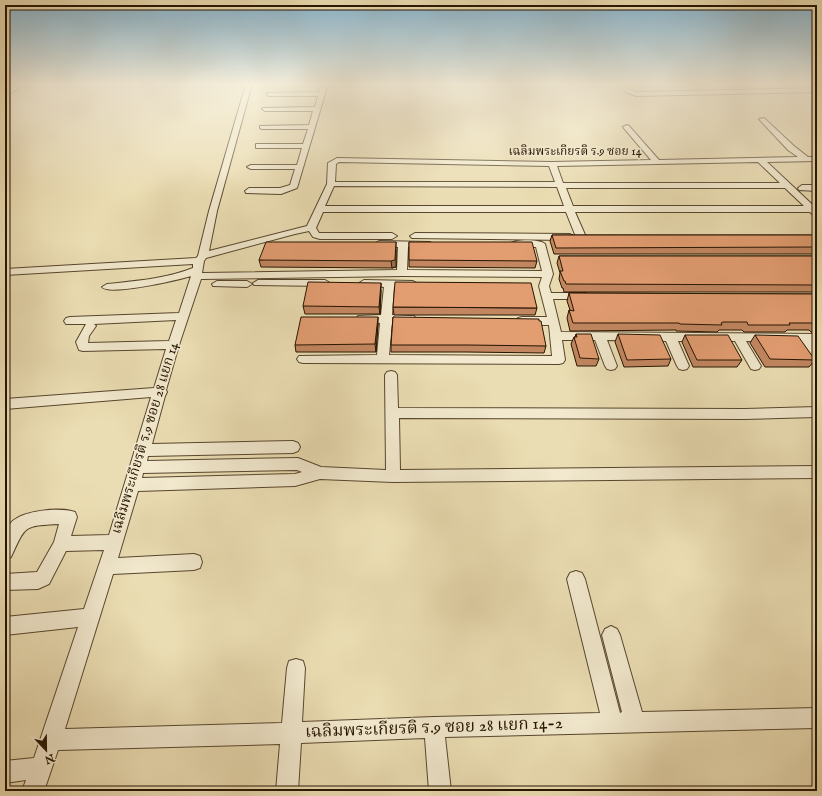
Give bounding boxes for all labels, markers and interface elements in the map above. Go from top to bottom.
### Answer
street label: เฉลิมพระเกียรติ ร.9 ซอย 14 [508,144,642,159]
street label: เฉลิมพระเกียรติ ร.9 ซอย 28 แยก 14 [107,340,183,536]
street label: เฉลิมพระเกียรติ ร.9 ซอย 28 แยก 14-2 [305,713,563,743]
north arrow [26,730,66,770]
text: N [42,750,57,767]

